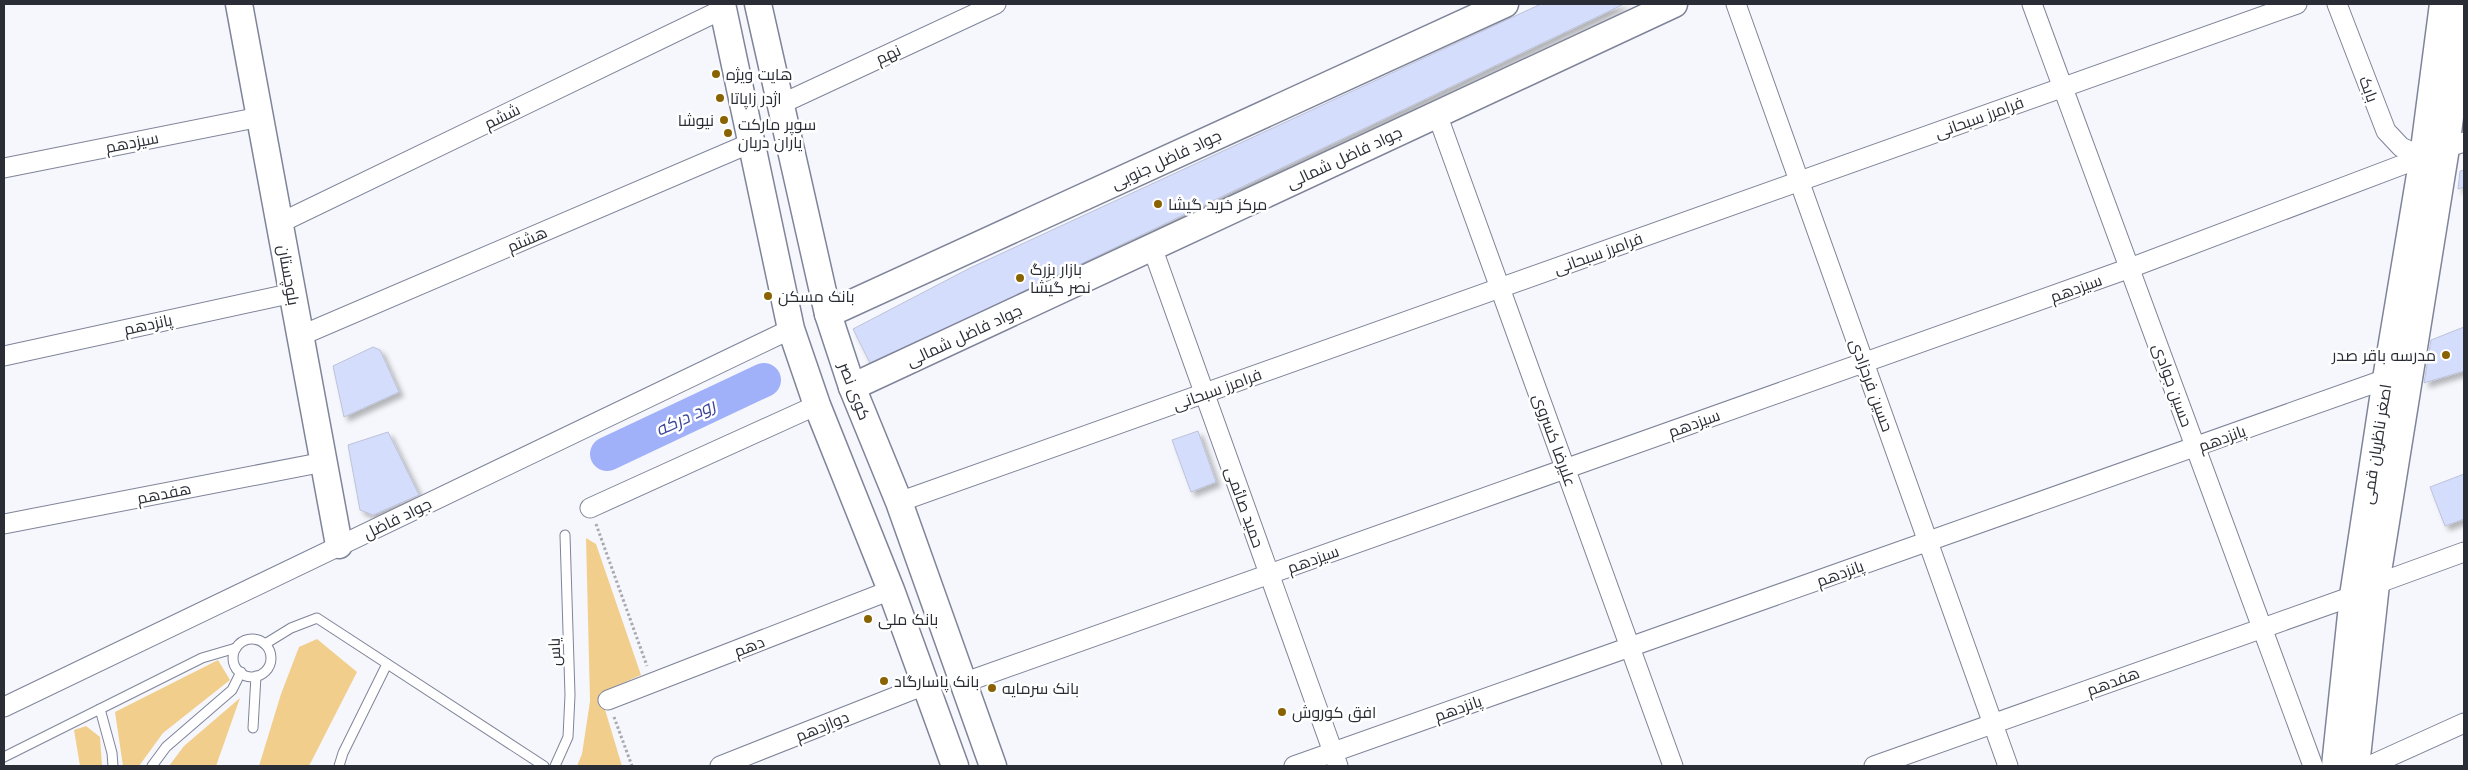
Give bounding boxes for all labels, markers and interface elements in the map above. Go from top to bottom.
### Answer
street label: نهم [872,40,905,70]
place label: هایت ویژه [726,64,792,84]
marker: هایت ویژه [710,68,722,80]
street label: بابک [2355,73,2383,105]
place label: اژدر زاپاتا [730,88,781,110]
marker: اژدر زاپاتا [714,92,726,104]
street label: فرامرز سبحانی [1932,92,2027,143]
street label: ششم [481,99,524,135]
place label: نیوشا [678,110,714,130]
marker: نیوشا [718,114,730,126]
place label: سوپر مارکت یاران دریان [738,114,816,153]
street label: جواد فاضل شمالی [1283,121,1405,193]
street label: جواد فاضل جنوبی [1108,125,1225,194]
street label: سیزدهم [104,127,161,159]
marker: سوپر مارکت یاران دریان [722,127,734,139]
place label: مرکز خرید گیشا [1168,194,1267,214]
marker: مرکز خرید گیشا [1152,198,1164,210]
street label: هشتم [504,222,551,258]
street label: فرامرز سبحانی [1551,228,1646,279]
street label: بلوچستان [272,243,304,307]
place label: بازار بزرگ نصر گیشا [1030,259,1091,297]
street label: سیزدهم [2047,269,2105,308]
marker: بازار بزرگ نصر گیشا [1014,272,1026,284]
place label: بانک مسکن [778,286,855,307]
marker: بانک مسکن [762,290,774,302]
street label: جواد فاضل شمالی [903,299,1025,371]
street label: پانزدهم [122,309,175,341]
street label: حسین فرحزادی [1845,336,1898,435]
street label: حسین جوادی [2148,340,2197,430]
place label: مدرسه باقر صدر [2331,345,2436,365]
marker: مدرسه باقر صدر [2440,349,2452,361]
street label: کوی نصر [834,358,875,423]
street label: فرامرز سبحانی [1170,364,1265,415]
street label: اصغر ناظریان قمی [2357,382,2396,506]
street label: علیرضا کسروی [1528,391,1581,490]
water label: رود درکه [652,394,719,440]
street label: سیزدهم [1665,404,1723,443]
street label: پانزدهم [2196,420,2250,458]
street label: حمید صائمی [1220,464,1269,550]
street label: هفدهم [135,478,193,510]
street label: جواد فاضل [360,493,435,544]
street label: سیزدهم [1284,540,1342,579]
street label: پانزدهم [1814,555,1868,593]
place label: بانک ملی [878,609,938,630]
marker: بانک ملی [862,613,874,625]
street label: دهم [731,631,768,663]
street label: یاس [543,637,565,667]
street label: هفدهم [2084,662,2143,702]
place label: بانک پاسارگاد [894,671,979,693]
marker: بانک پاسارگاد [878,675,890,687]
place label: بانک سرمایه [1002,678,1079,698]
marker: بانک سرمایه [986,682,998,694]
street label: پانزدهم [1432,690,1486,727]
place label: افق کوروش [1292,702,1376,723]
street label: دوازدهم [792,706,852,748]
marker: افق کوروش [1276,706,1288,718]

